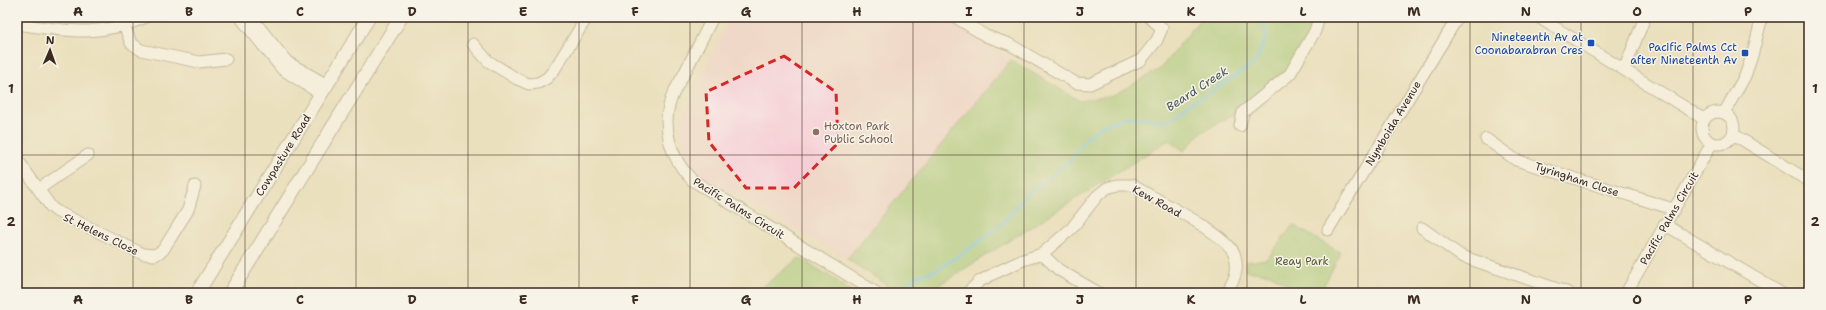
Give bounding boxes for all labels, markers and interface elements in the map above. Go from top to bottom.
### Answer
text: A [73,3,83,20]
text: B [185,3,193,20]
text: C [296,3,304,20]
text: D [407,3,417,20]
text: E [519,3,528,20]
text: F [631,3,639,20]
text: G [741,3,752,20]
text: H [852,3,862,20]
text: I [965,3,973,20]
text: J [1076,3,1084,20]
text: K [1187,3,1196,20]
text: L [1299,3,1307,20]
text: M [1407,3,1421,20]
text: N [1521,3,1531,20]
text: O [1632,3,1642,20]
text: P [1744,3,1752,20]
north arrow [30,30,70,70]
place label: Nineteenth Av at Coonabarabran Cres [1475,30,1583,58]
text: N [46,33,55,48]
marker: Nineteenth Av at Coonabarabran Cres [1586,38,1596,48]
place label: Pacific Palms Cct after Nineteenth Av [1630,40,1737,68]
marker: Pacific Palms Cct after Nineteenth Av [1740,48,1750,58]
water label: Beard Creek [1163,63,1231,115]
street label: Nymboida Avenue [1362,78,1425,168]
text: 1 [8,80,14,97]
text: 1 [1812,80,1818,97]
street label: Cowpasture Road [252,111,315,199]
place label: Hoxton Park Public School [824,119,894,147]
marker: Hoxton Park Public School [811,127,821,137]
street label: Tyringham Close [1533,159,1621,200]
street label: Pacific Palms Circuit [1637,169,1702,268]
street label: Pacific Palms Circuit [690,174,788,243]
street label: Kew Road [1130,182,1184,221]
street label: St Helens Close [61,210,141,259]
text: 2 [6,213,16,230]
text: 2 [1810,213,1820,230]
park label: Reay Park [1275,254,1329,269]
text: A [73,291,83,308]
text: B [185,291,193,308]
text: C [296,291,304,308]
text: D [407,291,417,308]
text: E [519,291,528,308]
text: F [631,291,639,308]
text: G [741,291,752,308]
text: H [852,291,862,308]
text: I [965,291,973,308]
text: J [1076,291,1084,308]
text: K [1187,291,1196,308]
text: L [1299,291,1307,308]
text: M [1407,291,1421,308]
text: N [1521,291,1531,308]
text: O [1632,291,1642,308]
text: P [1744,291,1752,308]

